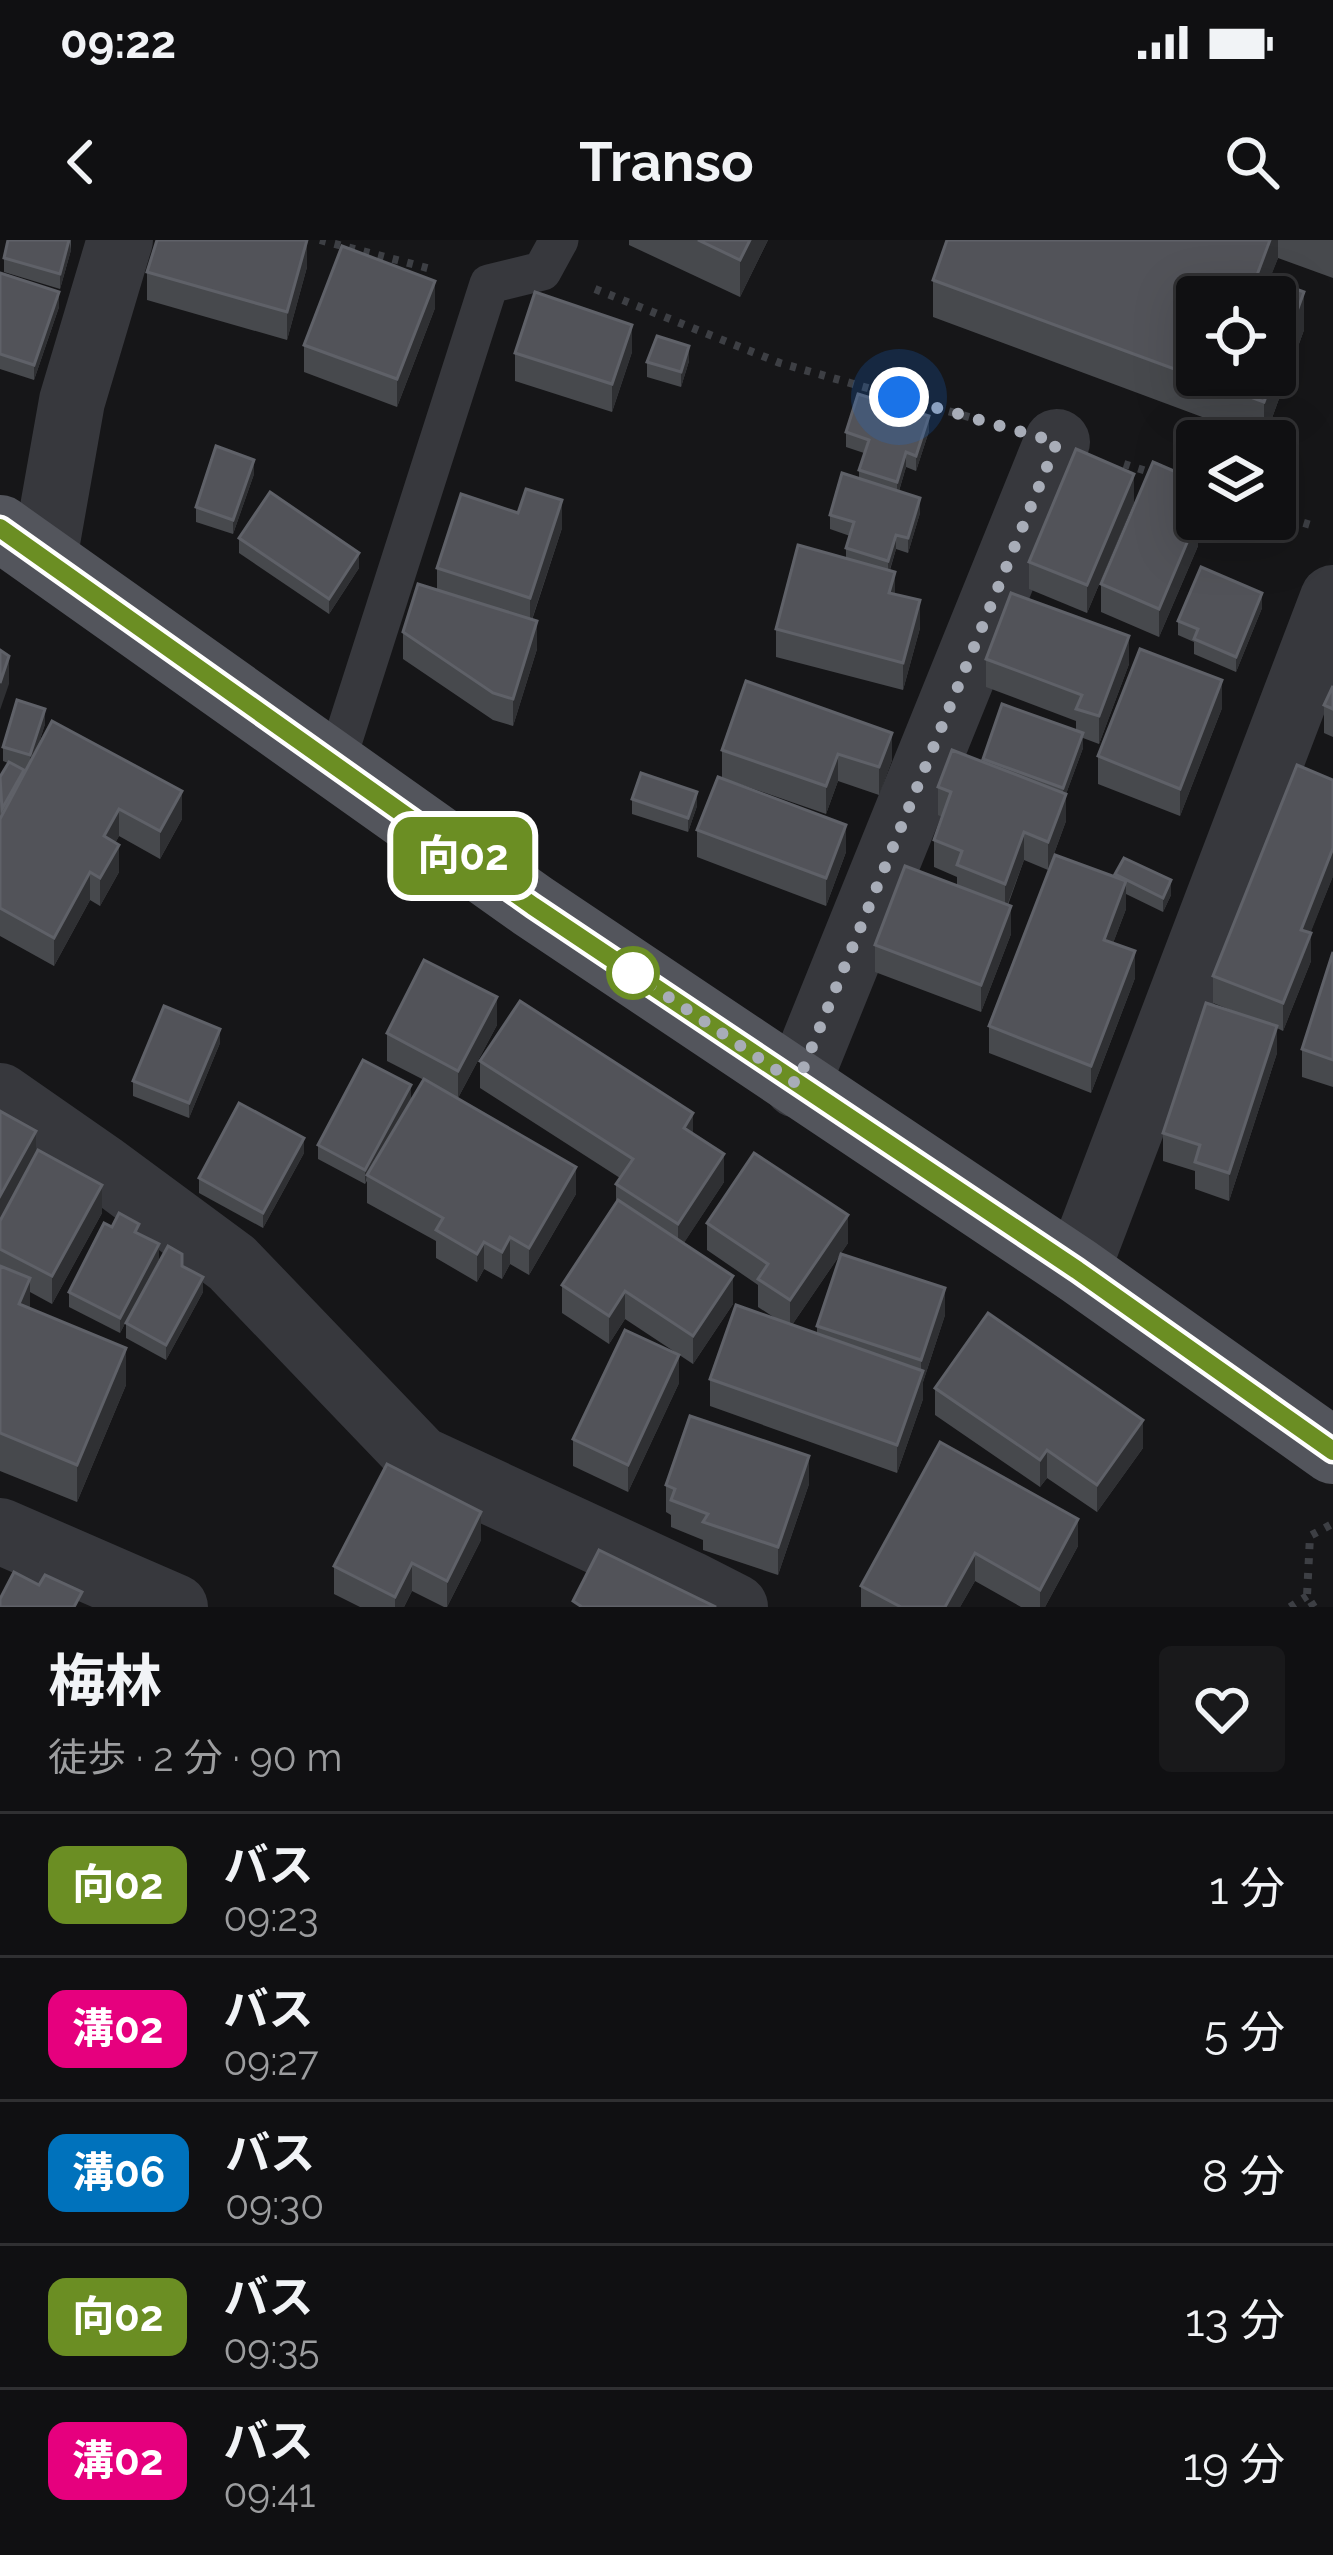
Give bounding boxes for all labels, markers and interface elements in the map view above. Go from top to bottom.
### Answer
text: 09:22 [60,16,176,69]
icon: back [48,129,114,195]
icon: search [1219,129,1285,195]
text: Transo [579,130,754,194]
map controls [1176,276,1296,540]
button: locate [1176,276,1296,396]
your location [869,367,929,427]
button: layers [1176,420,1296,540]
line badge: 向02 [394,817,532,895]
text: 向02 [417,831,509,880]
unlabelled marker [608,948,658,998]
button: heart [1159,1646,1285,1772]
text: 梅林 [48,1647,162,1714]
text: 徒歩 · 2 分 · 90 m [48,1734,342,1780]
text: バス [223,1839,314,1892]
text: 向02 [72,1860,163,1909]
text: 1 分 [1209,1862,1285,1915]
text: 09:23 [223,1894,319,1940]
text: バス [223,1983,314,2036]
text: 溝02 [72,2004,163,2053]
text: 5 分 [1204,2006,1285,2059]
text: 09:27 [223,2038,319,2084]
text: バス [225,2127,315,2180]
text: 溝06 [72,2148,165,2197]
text: 8 分 [1202,2150,1285,2203]
text: 09:30 [225,2182,324,2228]
text: バス [223,2271,314,2324]
text: 向02 [72,2292,163,2341]
text: 13 分 [1185,2294,1285,2347]
text: 09:35 [223,2326,320,2372]
text: バス [223,2415,314,2468]
text: 溝02 [72,2436,163,2485]
text: 19 分 [1183,2438,1285,2491]
text: 09:41 [223,2470,316,2516]

